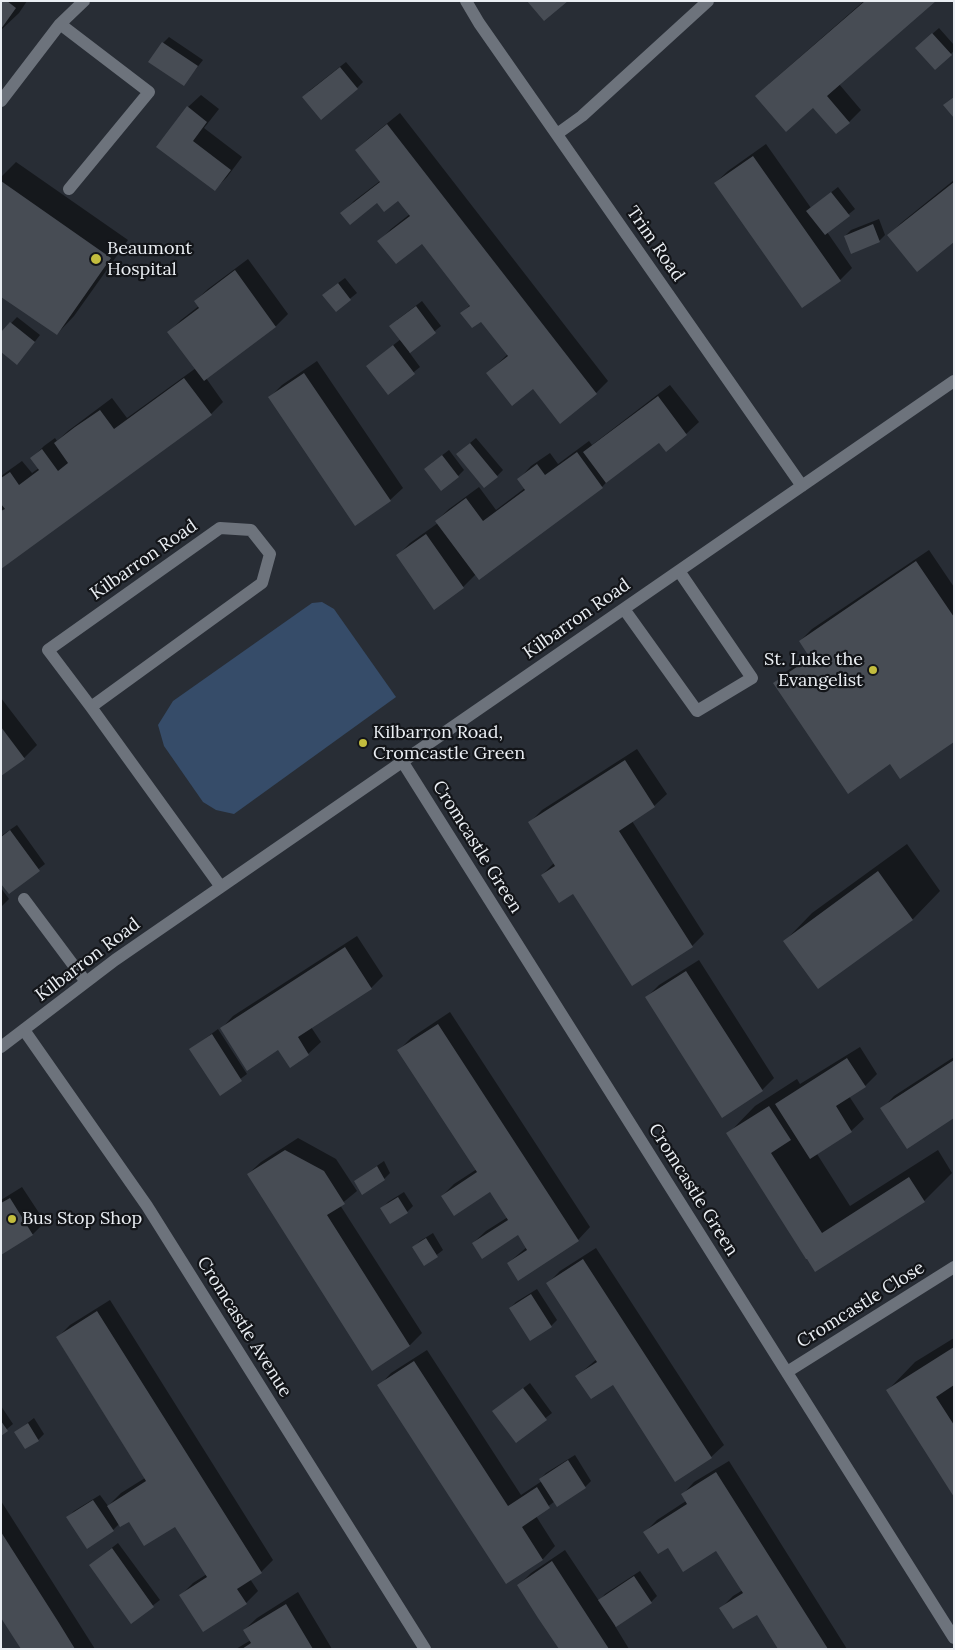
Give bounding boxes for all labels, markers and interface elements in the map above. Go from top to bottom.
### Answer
street label: Trim Road [621,202,689,286]
place label: Beaumont Hospital [107,238,192,280]
marker: Beaumont Hospital [89,252,103,266]
street label: Kilbarron Road [86,515,202,605]
street label: Kilbarron Road [519,574,635,664]
place label: St. Luke the Evangelist [764,649,863,692]
marker: St. Luke the Evangelist [867,664,879,676]
place label: Kilbarron Road, Cromcastle Green [373,722,525,764]
marker: Kilbarron Road, Cromcastle Green [357,737,369,749]
street label: Cromcastle Green [428,777,526,917]
street label: Kilbarron Road [31,914,145,1006]
street label: Cromcastle Green [644,1120,742,1260]
place label: Bus Stop Shop [22,1208,142,1230]
marker: Bus Stop Shop [6,1213,18,1225]
street label: Cromcastle Avenue [192,1253,296,1401]
street label: Cromcastle Close [793,1257,929,1353]

